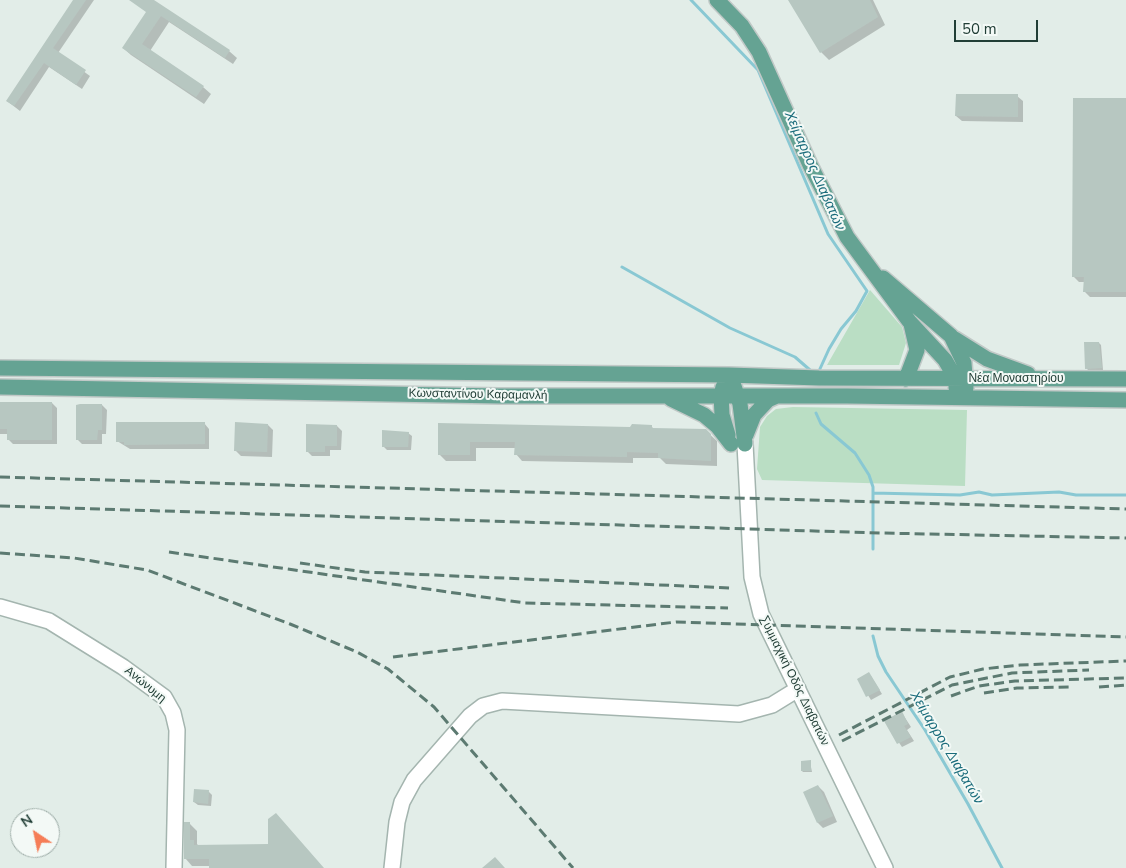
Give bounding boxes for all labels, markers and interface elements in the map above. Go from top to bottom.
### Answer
scale bar [956,10,1040,42]
text: 50 m [962,19,997,39]
water label: Χείμαρρος Διαβατών [780,109,848,233]
street label: Νέα Μοναστηρίου [968,372,1064,386]
street label: Κωνσταντίνου Καραμανλή [409,387,547,403]
street label: Συμμαχική Οδός Διαβατών [756,614,832,748]
street label: Ανώνυμη [121,664,169,706]
water label: Χείμαρρος Διαβατών [906,688,986,808]
north arrow [10,808,60,858]
text: N [17,810,37,832]

